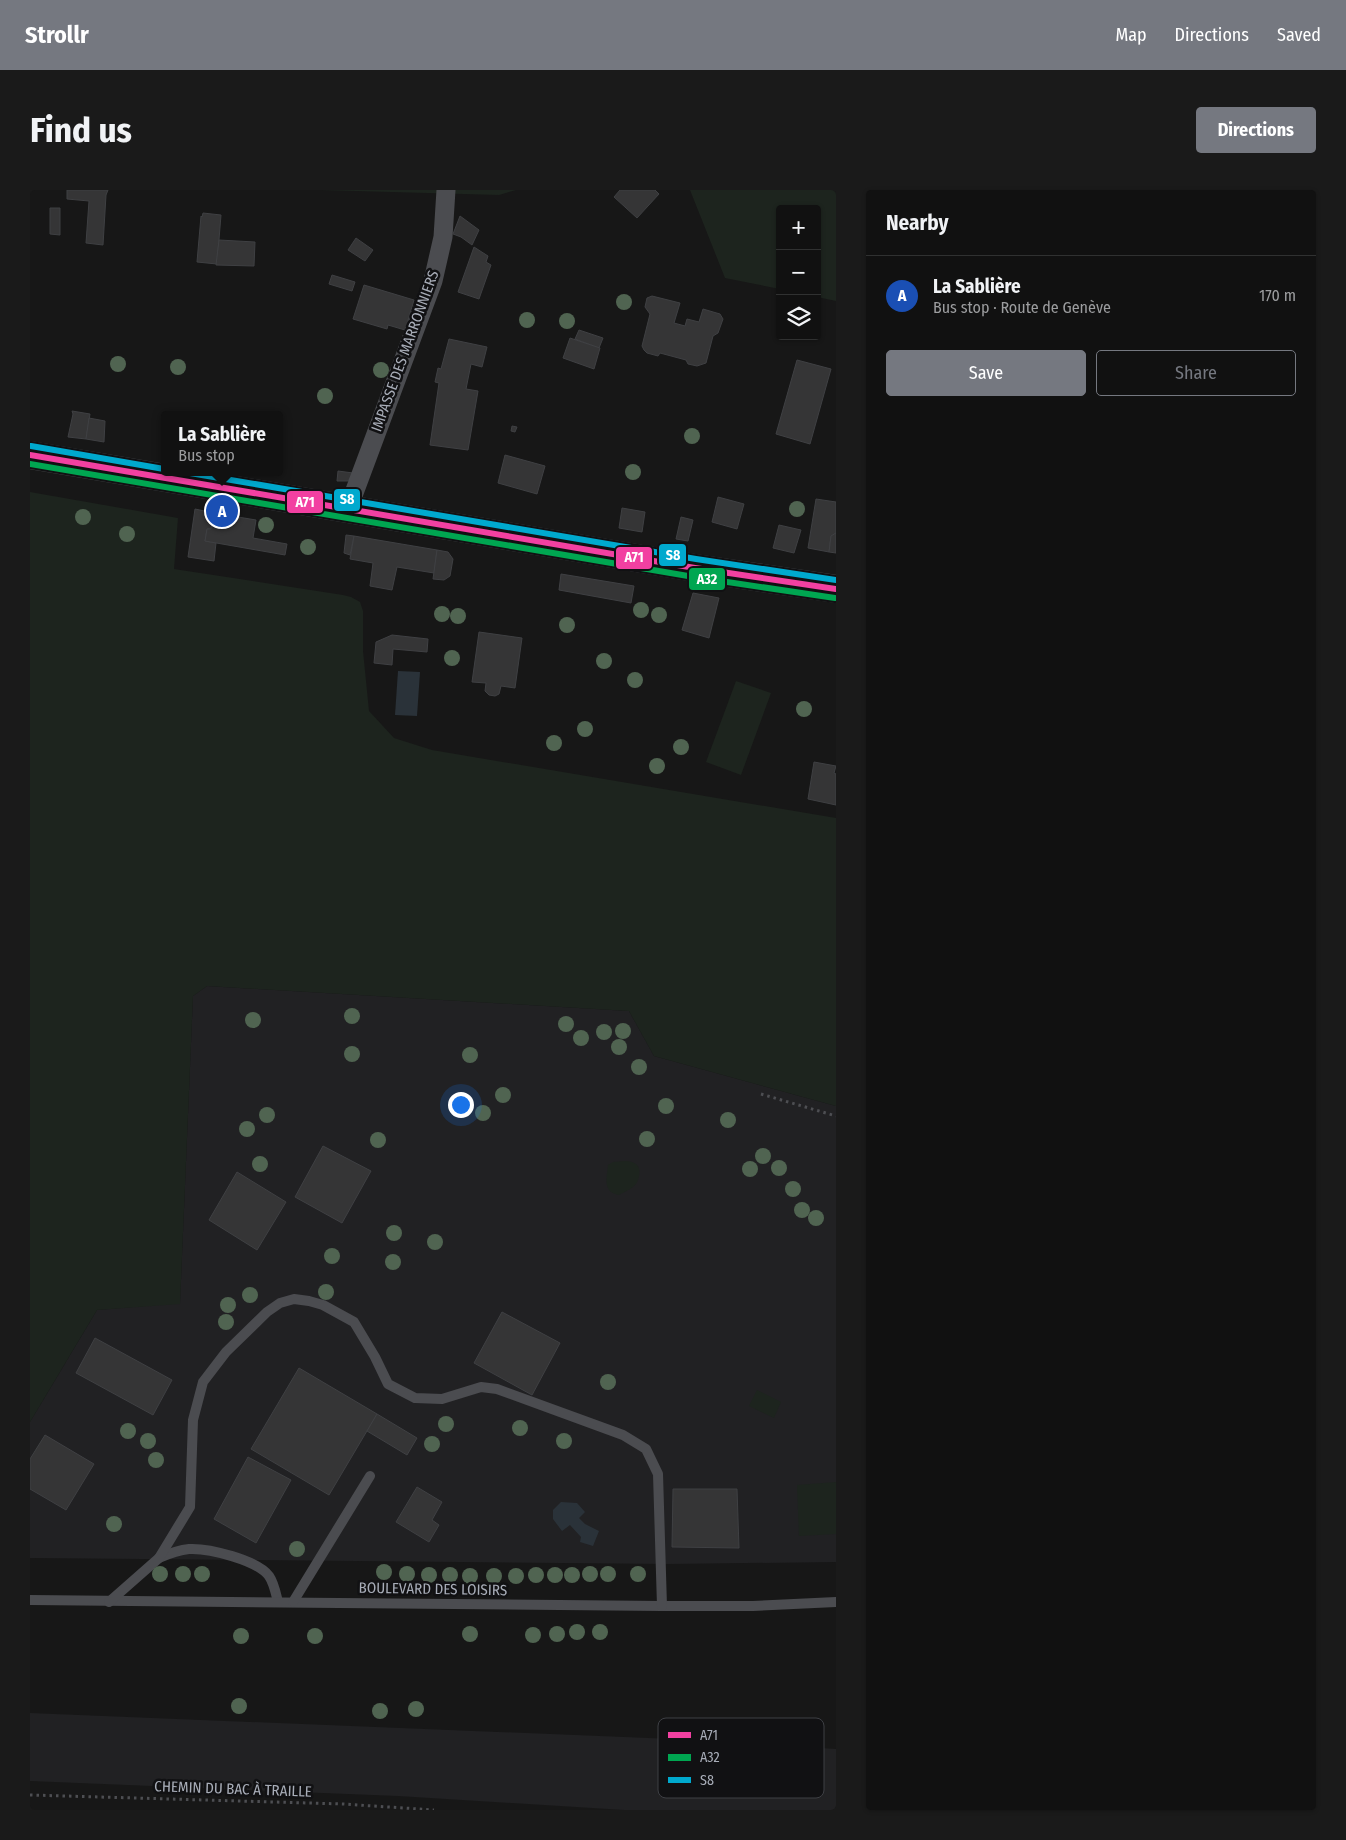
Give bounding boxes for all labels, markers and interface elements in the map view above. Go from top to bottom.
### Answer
text: Strollr [25,21,89,49]
text: Map [1115,24,1147,46]
text: Directions [1175,24,1249,46]
text: Saved [1277,24,1321,46]
button: Directions [1196,107,1316,153]
text: Find us [30,109,132,151]
map controls [776,205,821,340]
button: + [776,205,821,250]
text: Nearby [886,210,948,236]
button: − [776,250,821,295]
street label: IMPASSE DES MARRONNIERS [367,268,443,434]
text: La Sablière [933,275,1021,298]
text: A [898,286,906,305]
text: 170 m [1259,286,1296,305]
button: layers [776,295,821,340]
text: Bus stop · Route de Genève [933,298,1111,317]
button: Save [886,350,1086,396]
button: Share [1096,350,1296,396]
popup [161,411,283,476]
text: La Sablière [178,423,266,446]
text: Bus stop [178,446,235,465]
line badge: S8 [333,488,361,512]
line badge: A71 [286,490,324,514]
text: S8 [340,491,355,508]
pin: A [206,492,238,530]
text: A71 [294,494,315,511]
line badge: S8 [658,543,687,567]
line badge: A71 [615,546,653,570]
text: S8 [666,547,681,564]
text: A71 [623,549,644,566]
line badge: A32 [688,567,726,591]
text: A32 [696,571,718,588]
your location [448,1092,474,1118]
street label: BOULEVARD DES LOISIRS [359,1579,507,1599]
legend [658,1718,824,1798]
text: A71 [700,1727,718,1744]
text: A32 [700,1749,720,1766]
text: S8 [700,1772,714,1789]
street label: CHEMIN DU BAC À TRAILLE [154,1777,312,1801]

